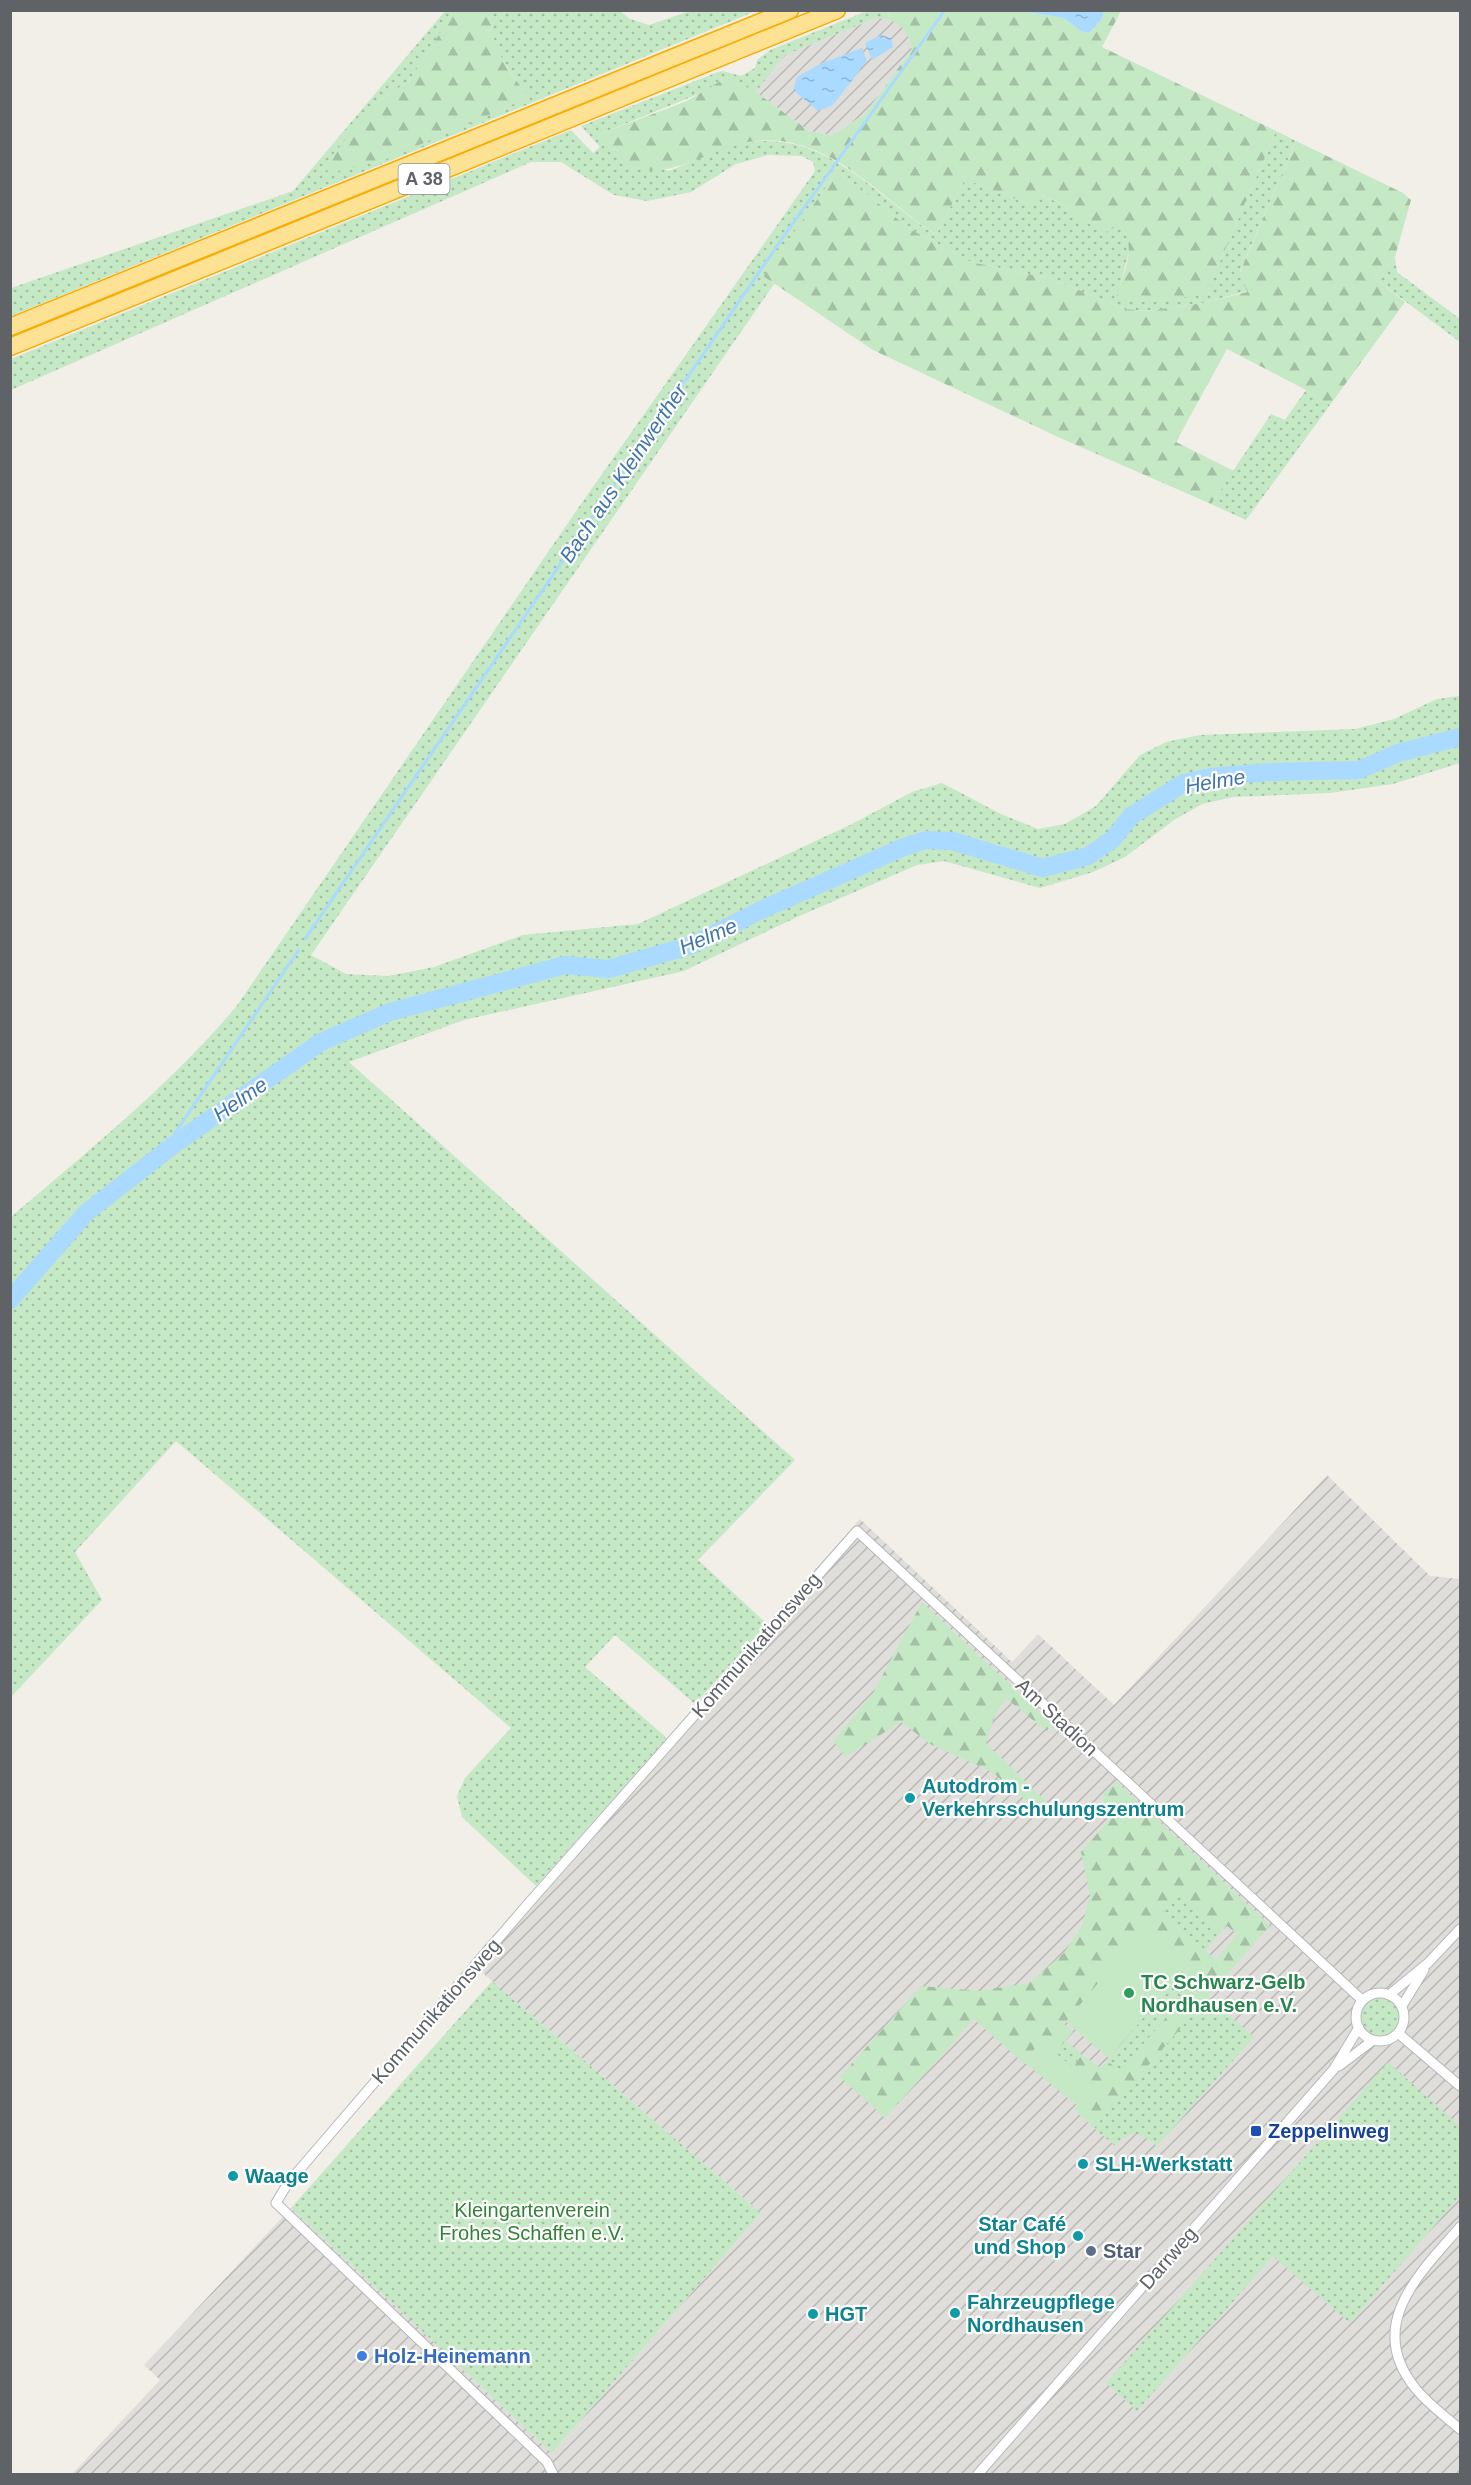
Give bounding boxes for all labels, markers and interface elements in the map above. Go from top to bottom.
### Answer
road number: A 38 [398,164,450,194]
water label: Bach aus Kleinwerther [555,379,692,567]
water label: Helme [1183,764,1247,798]
water label: Helme [676,914,740,958]
water label: Helme [209,1072,271,1126]
street label: Kommunikationsweg [687,1568,825,1722]
street label: Am Stadion [1012,1674,1102,1760]
place label: Autodrom - Verkehrsschulungszentrum [922,1775,1184,1820]
marker: Autodrom - Verkehrsschulungszentrum [903,1791,917,1805]
street label: Kommunikationsweg [367,1934,505,2088]
place label: TC Schwarz-Gelb Nordhausen e.V. [1141,1971,1305,2016]
marker: TC Schwarz-Gelb Nordhausen e.V. [1122,1986,1136,2000]
place label: Zeppelinweg [1268,2120,1389,2142]
marker: Zeppelinweg [1249,2124,1263,2138]
place label: SLH-Werkstatt [1095,2153,1233,2175]
marker: SLH-Werkstatt [1076,2157,1090,2171]
place label: Waage [245,2165,309,2187]
marker: Waage [226,2169,240,2183]
park label: Kleingartenverein Frohes Schaffen e.V. [439,2199,625,2244]
place label: Star Café und Shop [974,2213,1066,2258]
street label: Darrweg [1135,2222,1201,2294]
marker: Star Café und Shop [1071,2229,1085,2243]
place label: Star [1103,2240,1142,2262]
marker: Star [1084,2244,1098,2258]
place label: Fahrzeugpflege Nordhausen [967,2291,1115,2336]
place label: HGT [825,2303,867,2325]
marker: Fahrzeugpflege Nordhausen [948,2306,962,2320]
marker: HGT [806,2307,820,2321]
place label: Holz-Heinemann [374,2345,531,2367]
marker: Holz-Heinemann [355,2349,369,2363]

